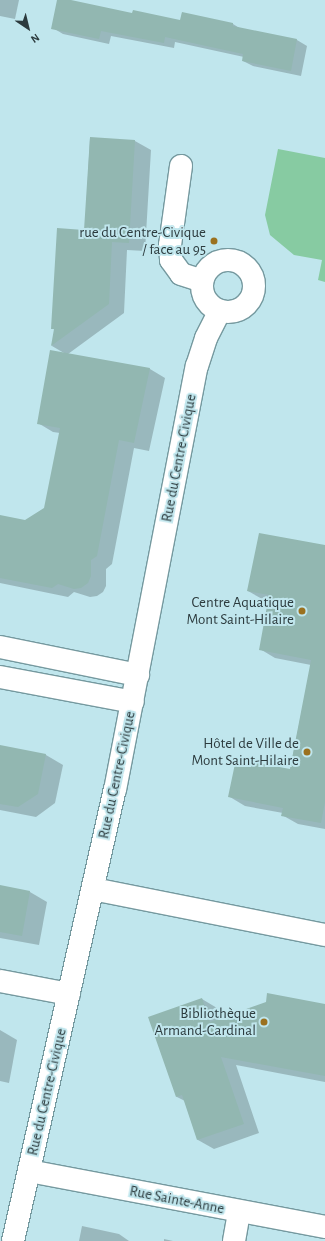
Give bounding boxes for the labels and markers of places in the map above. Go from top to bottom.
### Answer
place label: rue du Centre-Civique / face au 95 [79,223,206,258]
marker: rue du Centre-Civique / face au 95 [209,236,219,246]
place label: Centre Aquatique Mont Saint-Hilaire [187,593,294,628]
marker: Centre Aquatique Mont Saint-Hilaire [297,606,307,616]
place label: Hôtel de Ville de Mont Saint-Hilaire [192,734,299,769]
marker: Hôtel de Ville de Mont Saint-Hilaire [302,747,312,757]
place label: Bibliothèque Armand-Cardinal [155,1004,256,1039]
marker: Bibliothèque Armand-Cardinal [259,1017,269,1027]

